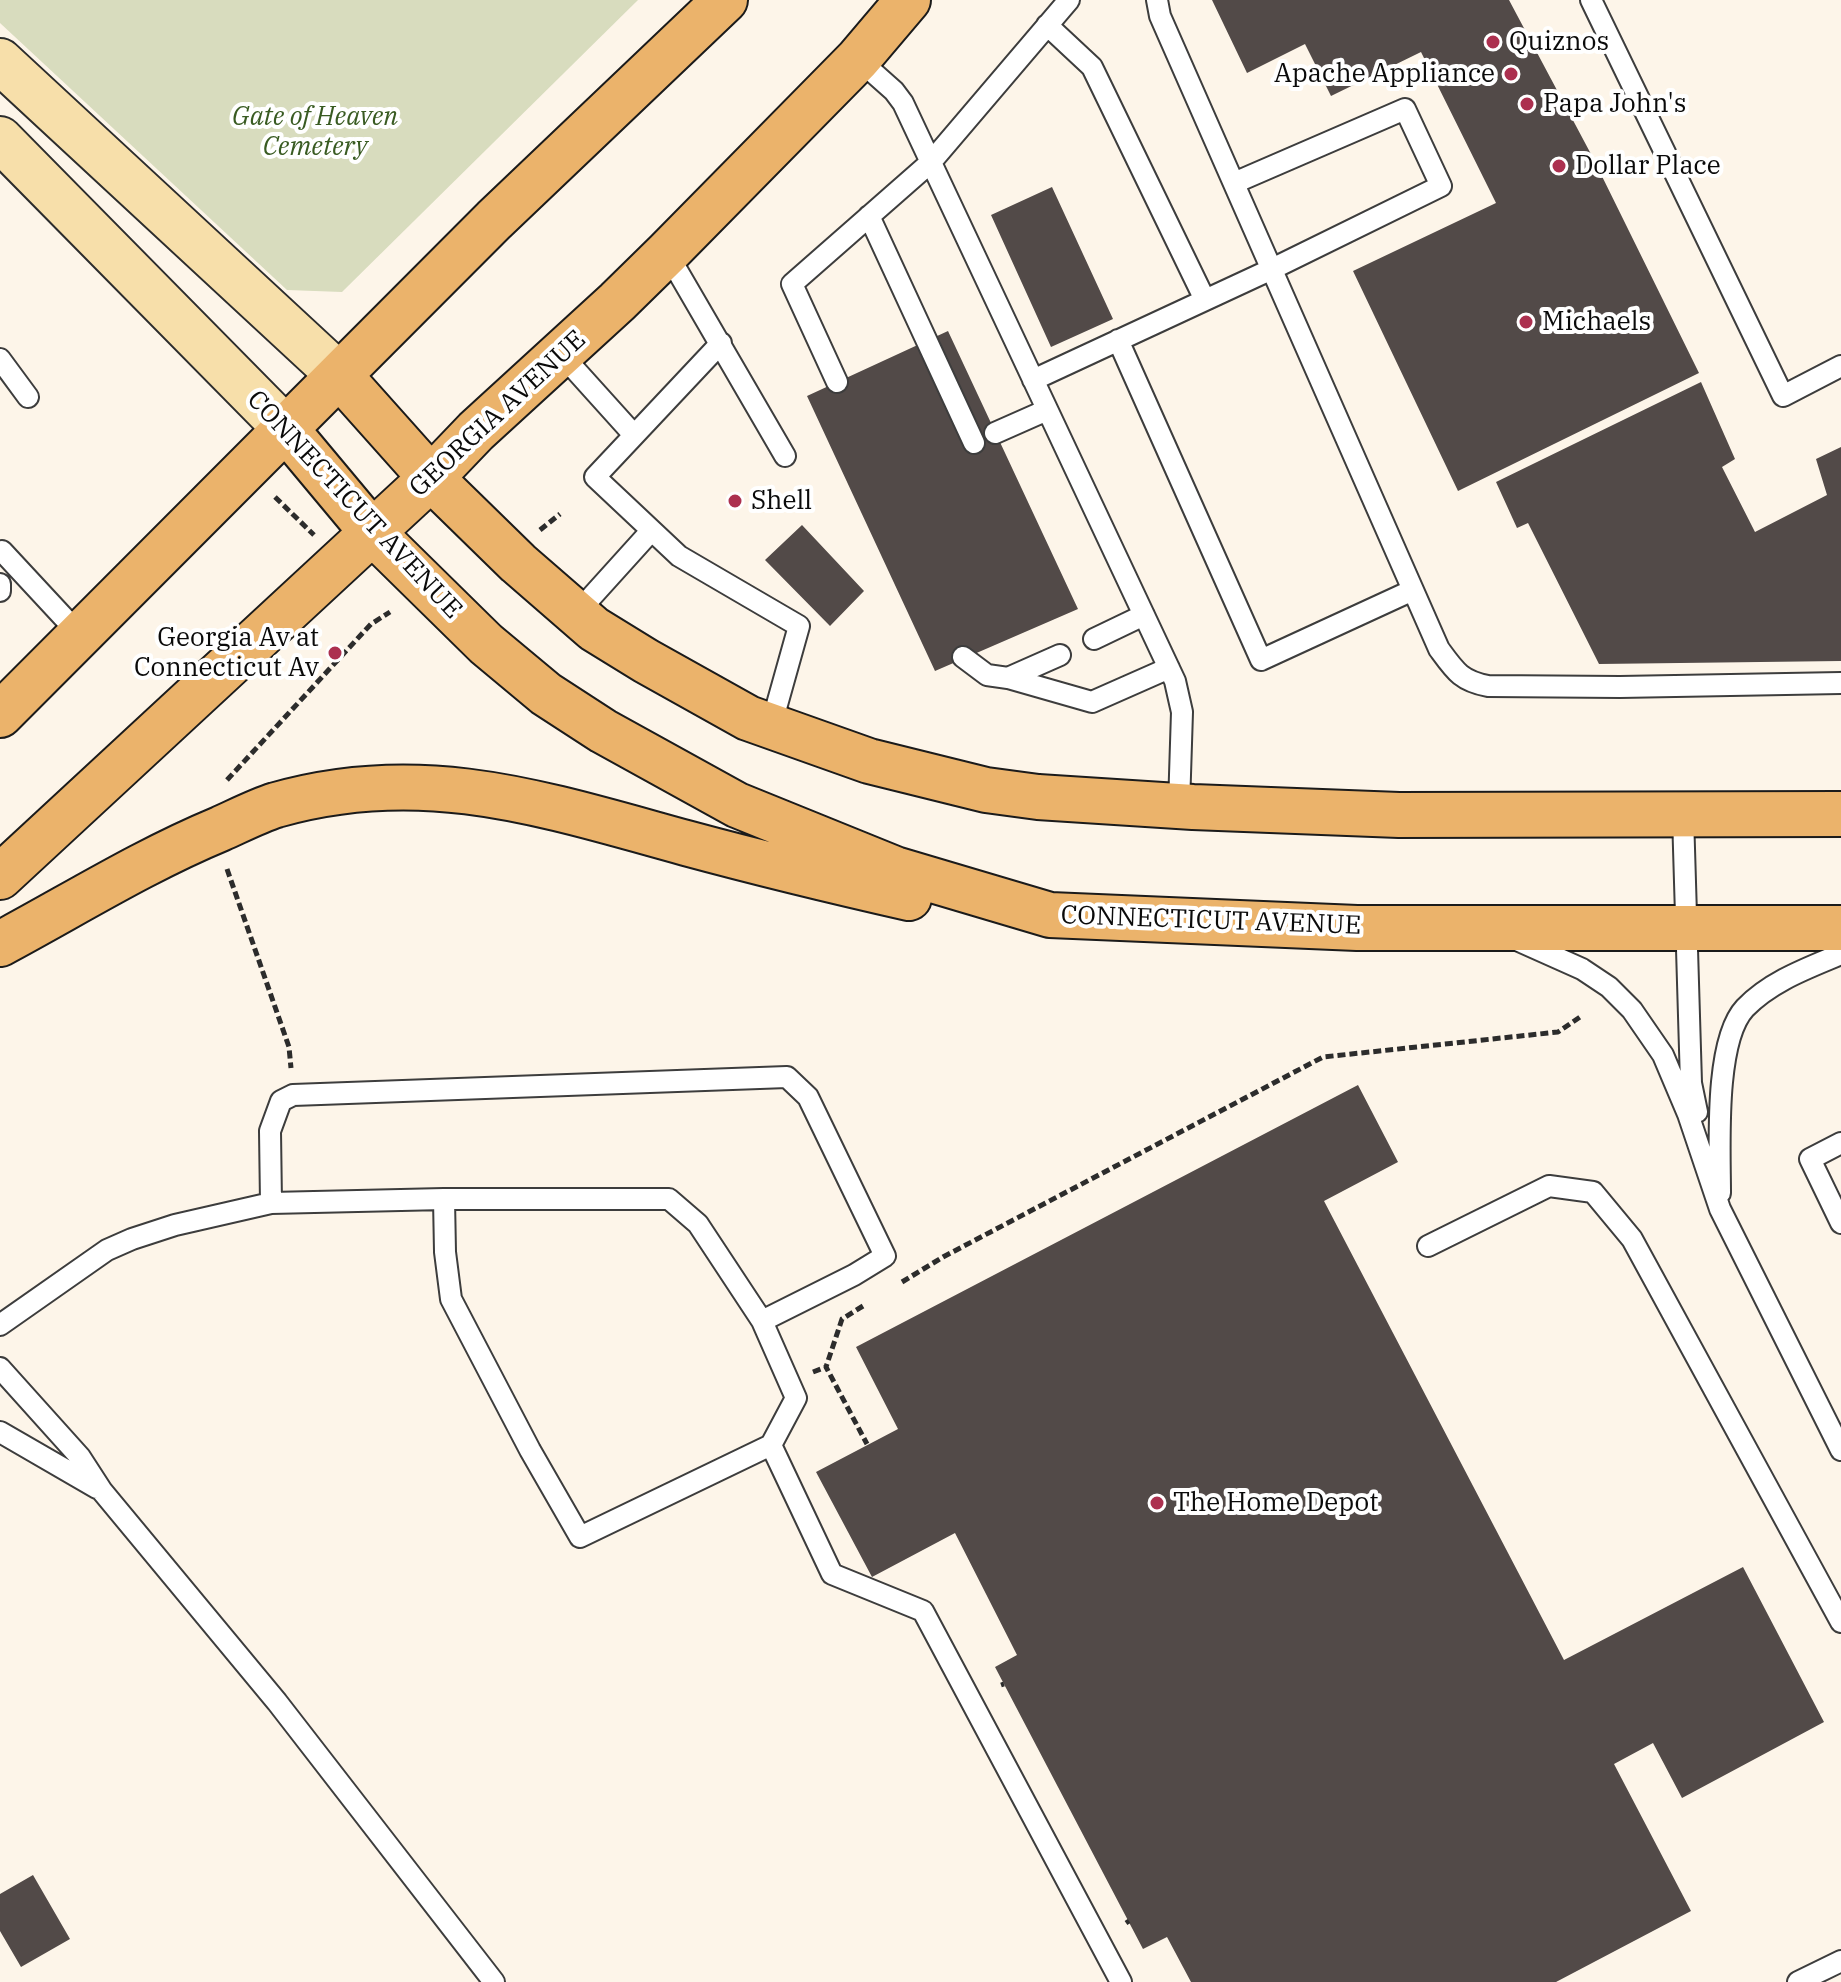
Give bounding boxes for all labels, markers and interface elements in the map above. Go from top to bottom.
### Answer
place label: Quiznos [1509,26,1609,58]
marker: Quiznos [1484,33,1502,51]
place label: Apache Appliance [1274,58,1495,90]
marker: Apache Appliance [1502,65,1520,83]
place label: Papa John's [1543,88,1687,120]
marker: Papa John's [1518,95,1536,113]
park label: Gate of Heaven Cemetery [232,101,398,162]
place label: Dollar Place [1575,150,1721,182]
marker: Dollar Place [1550,157,1568,175]
place label: Michaels [1542,306,1651,338]
marker: Michaels [1517,313,1535,331]
street label: GEORGIA AVENUE [404,324,592,504]
street label: CONNECTICUT AVENUE [240,384,468,626]
place label: Shell [751,485,812,517]
marker: Shell [726,492,744,510]
place label: Georgia Av at Connecticut Av [134,622,319,684]
marker: Georgia Av at Connecticut Av [326,644,344,662]
street label: CONNECTICUT AVENUE [1060,900,1362,942]
place label: The Home Depot [1173,1487,1378,1519]
marker: The Home Depot [1148,1494,1166,1512]

